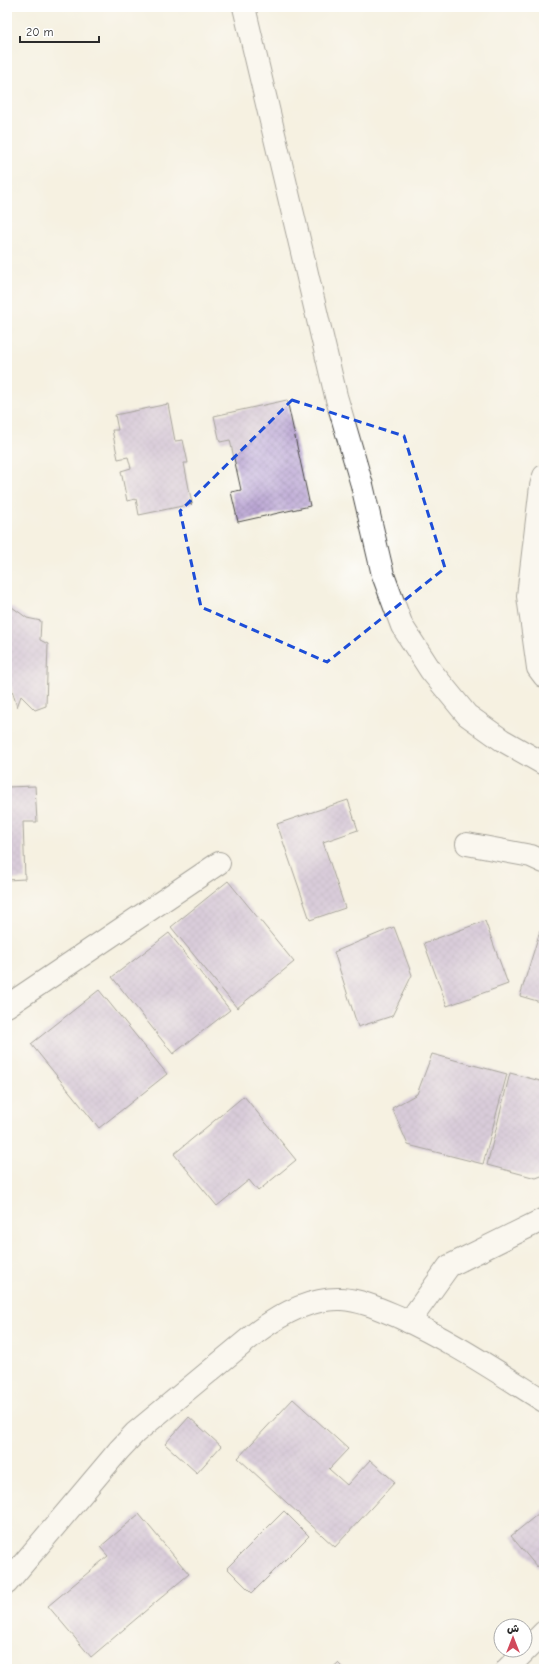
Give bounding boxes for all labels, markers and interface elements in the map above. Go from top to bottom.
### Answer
scale bar [20,18,99,44]
text: 20 m [26,25,54,39]
north arrow [493,1618,533,1658]
text: ش [507,1622,519,1635]

